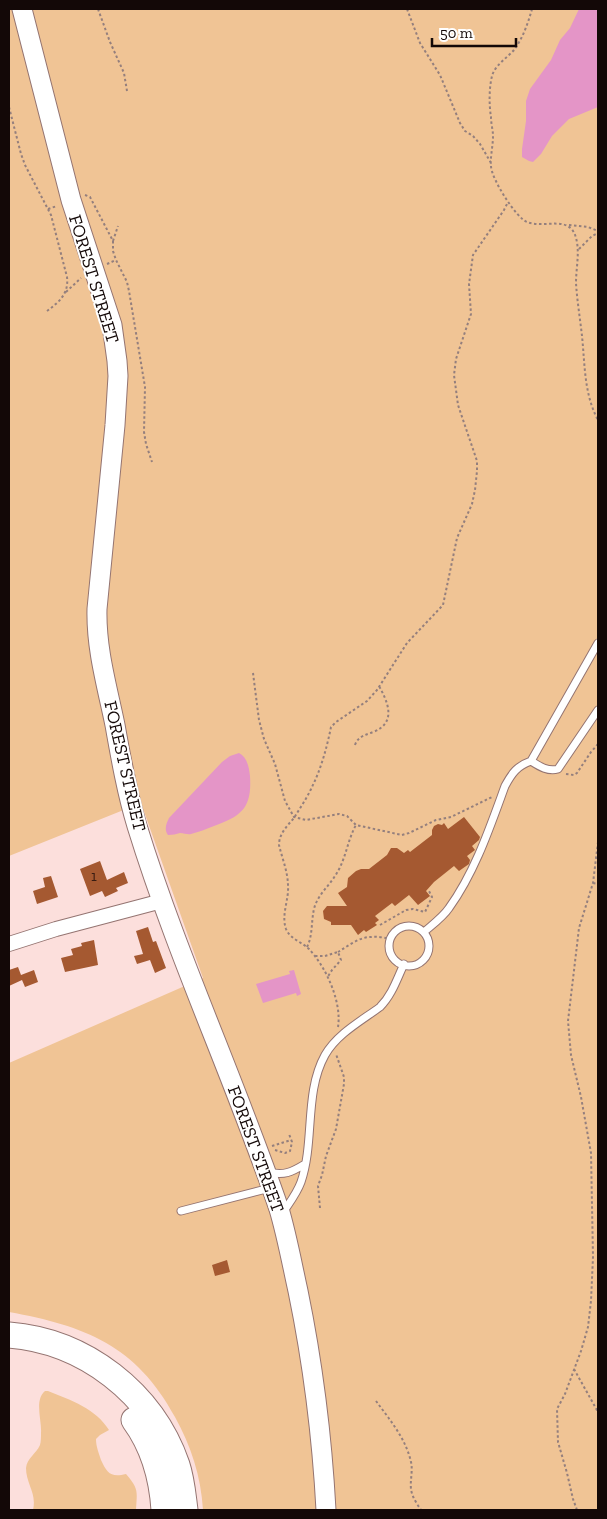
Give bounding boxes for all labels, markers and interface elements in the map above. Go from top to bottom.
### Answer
scale bar [432,15,516,47]
text: 50 m [440,24,473,42]
street label: FOREST STREET [64,212,124,346]
street label: FOREST STREET [99,699,151,833]
house number: 1 [91,867,97,885]
street label: FOREST STREET [223,1083,289,1215]

